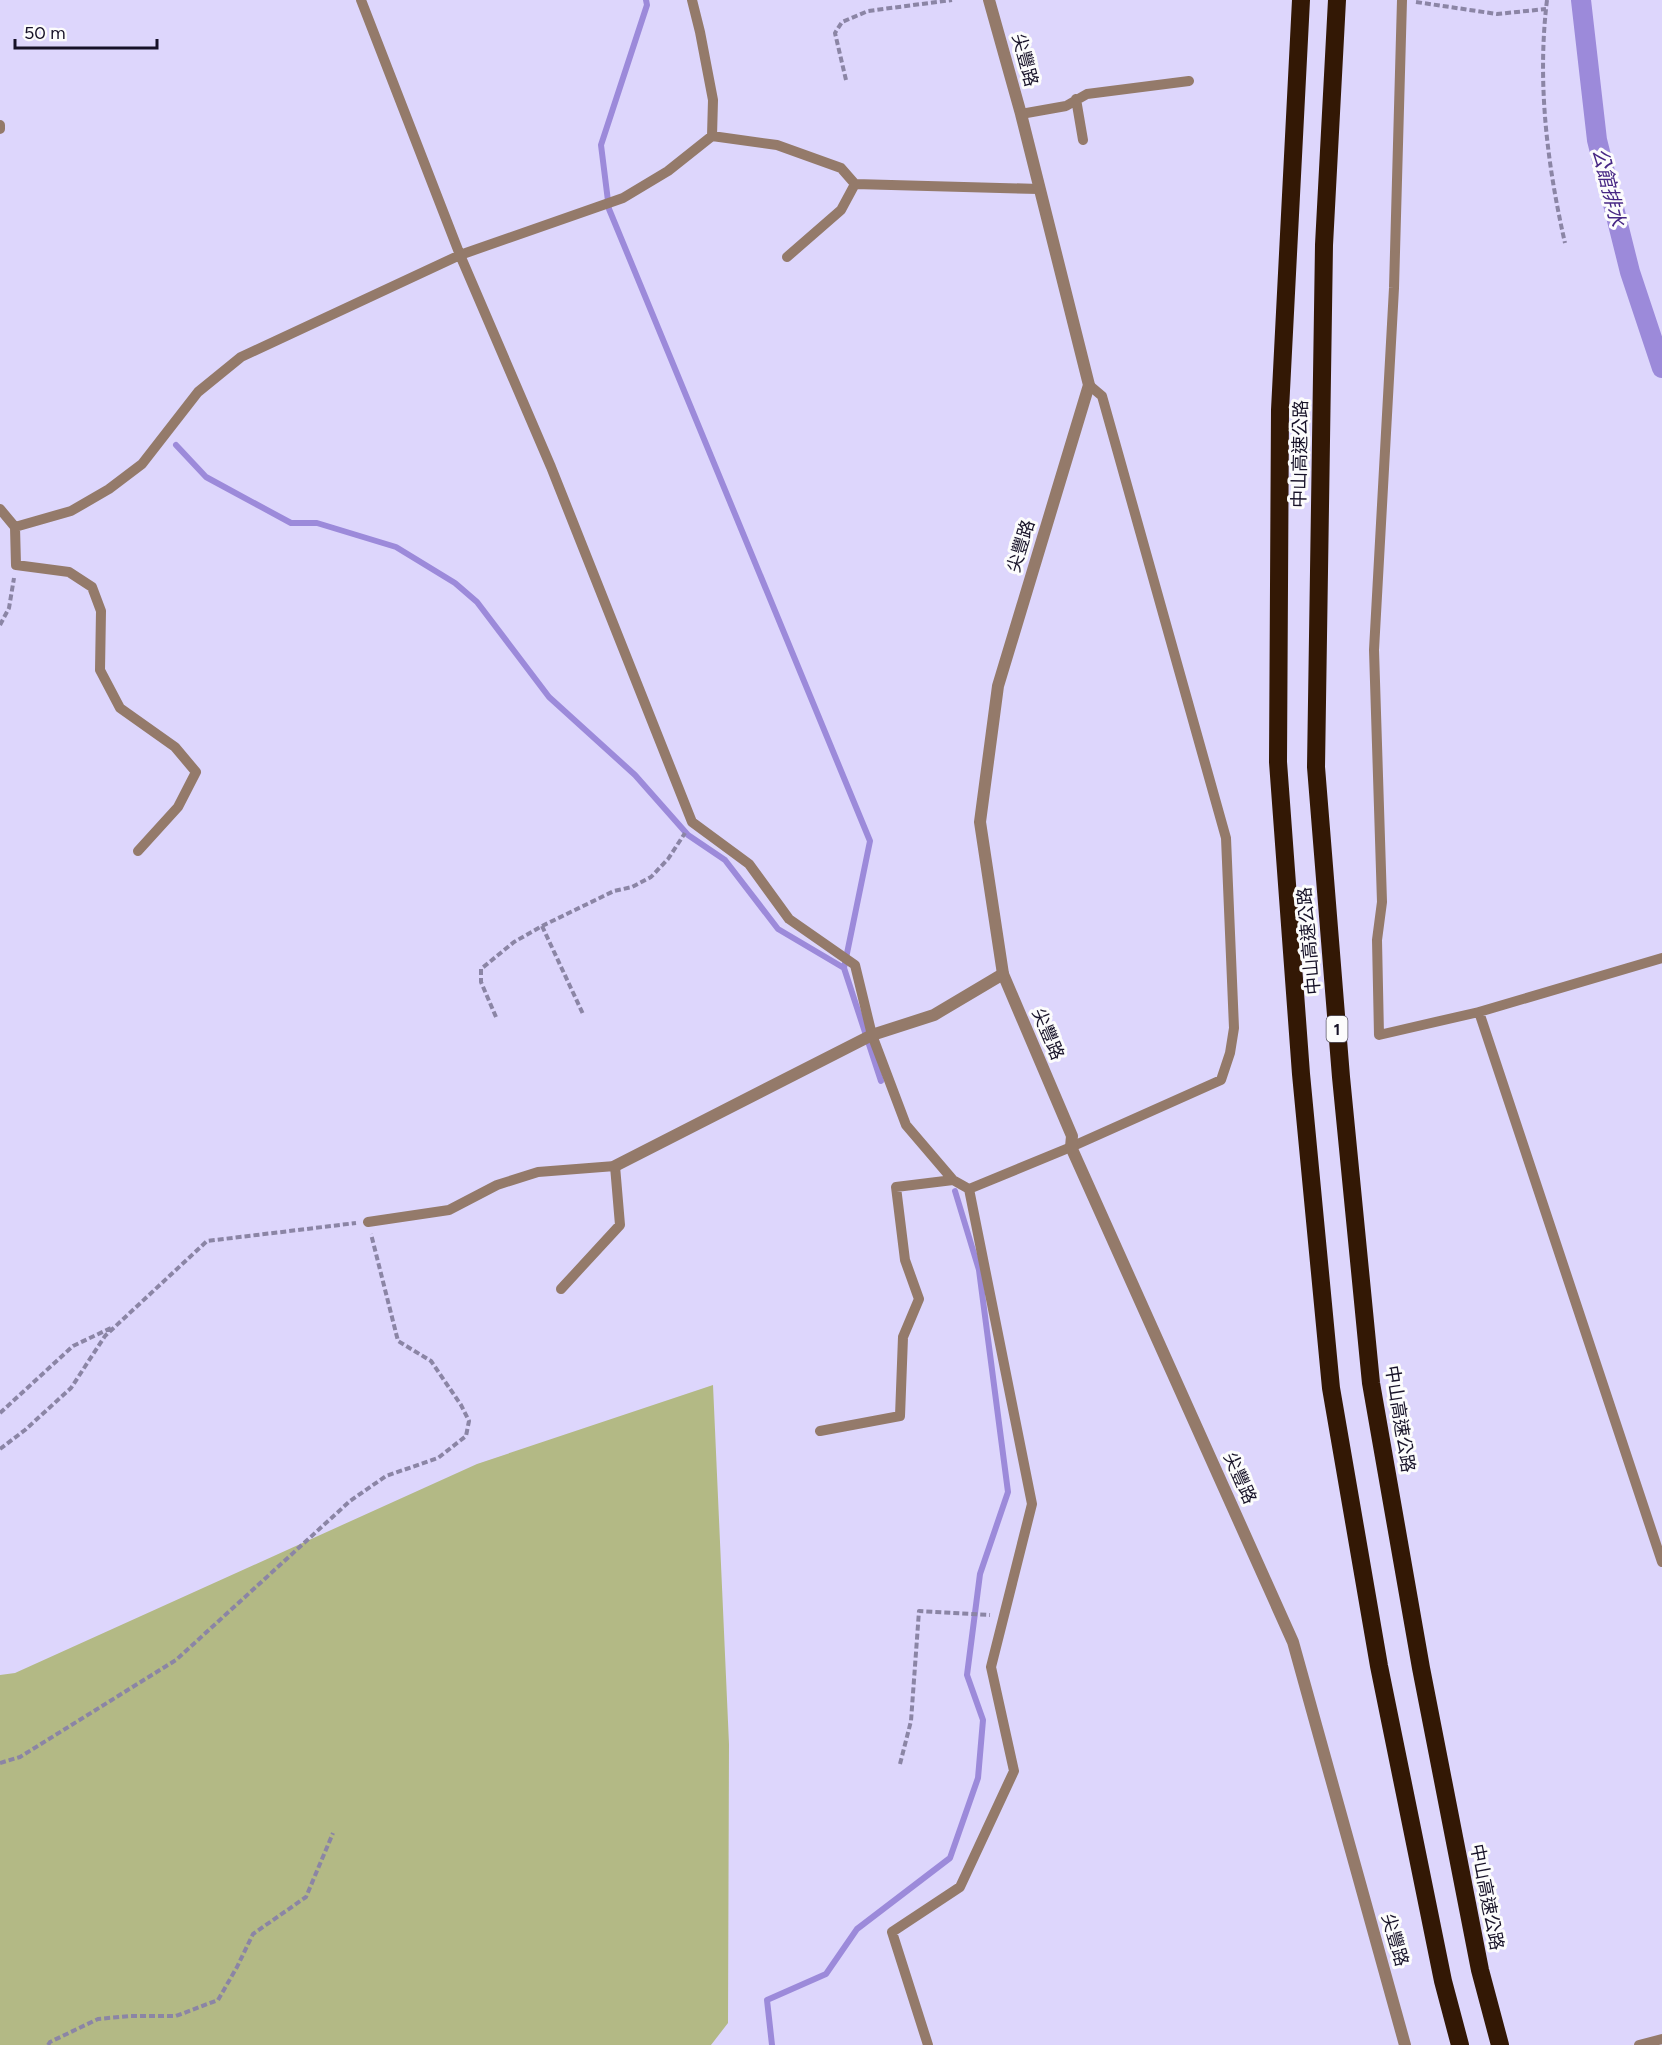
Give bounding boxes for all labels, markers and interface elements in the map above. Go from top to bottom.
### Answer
scale bar [15,12,158,50]
text: 50 m [24,22,66,44]
street label: 尖豐路 [1007,31,1043,89]
water label: 公館排水 [1588,145,1631,230]
street label: 中山高速公路 [1288,400,1312,508]
street label: 尖豐路 [1003,517,1039,575]
street label: 中山高速公路 [1293,886,1325,996]
street label: 尖豐路 [1027,1005,1069,1063]
road number: 1 [1326,1016,1348,1042]
street label: 中山高速公路 [1381,1364,1419,1474]
street label: 尖豐路 [1219,1449,1261,1507]
street label: 中山高速公路 [1466,1842,1508,1952]
street label: 尖豐路 [1377,1911,1413,1969]

